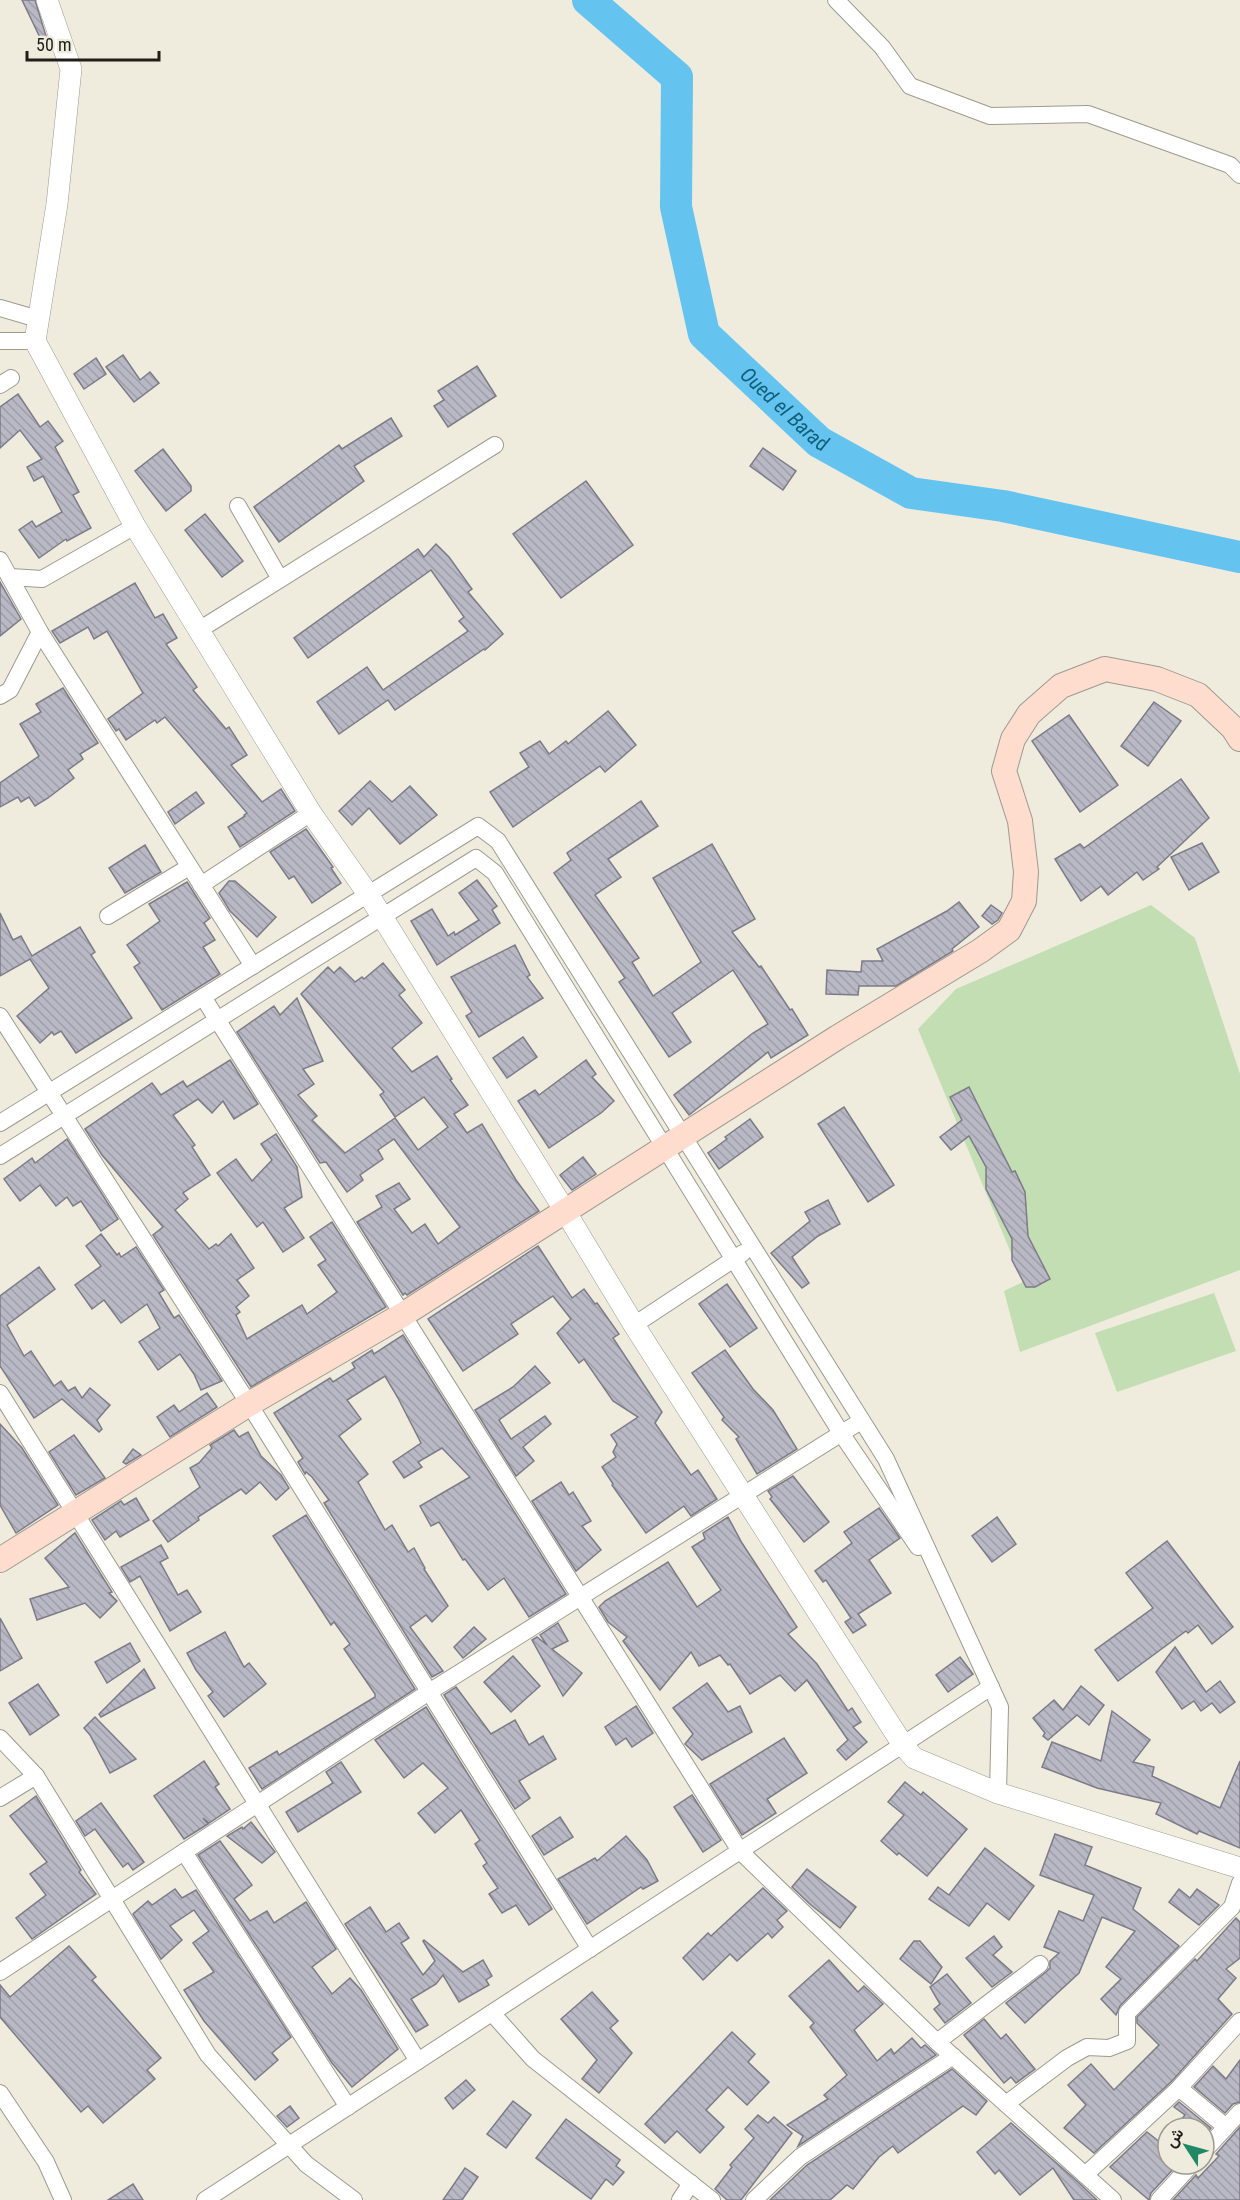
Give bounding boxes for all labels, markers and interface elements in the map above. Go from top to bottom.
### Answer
scale bar [27,24,159,62]
text: 50 m [36,34,71,55]
water label: Oued el Barad [735,362,833,457]
north arrow [1156,2116,1216,2176]
text: ش [1161,2124,1188,2151]

